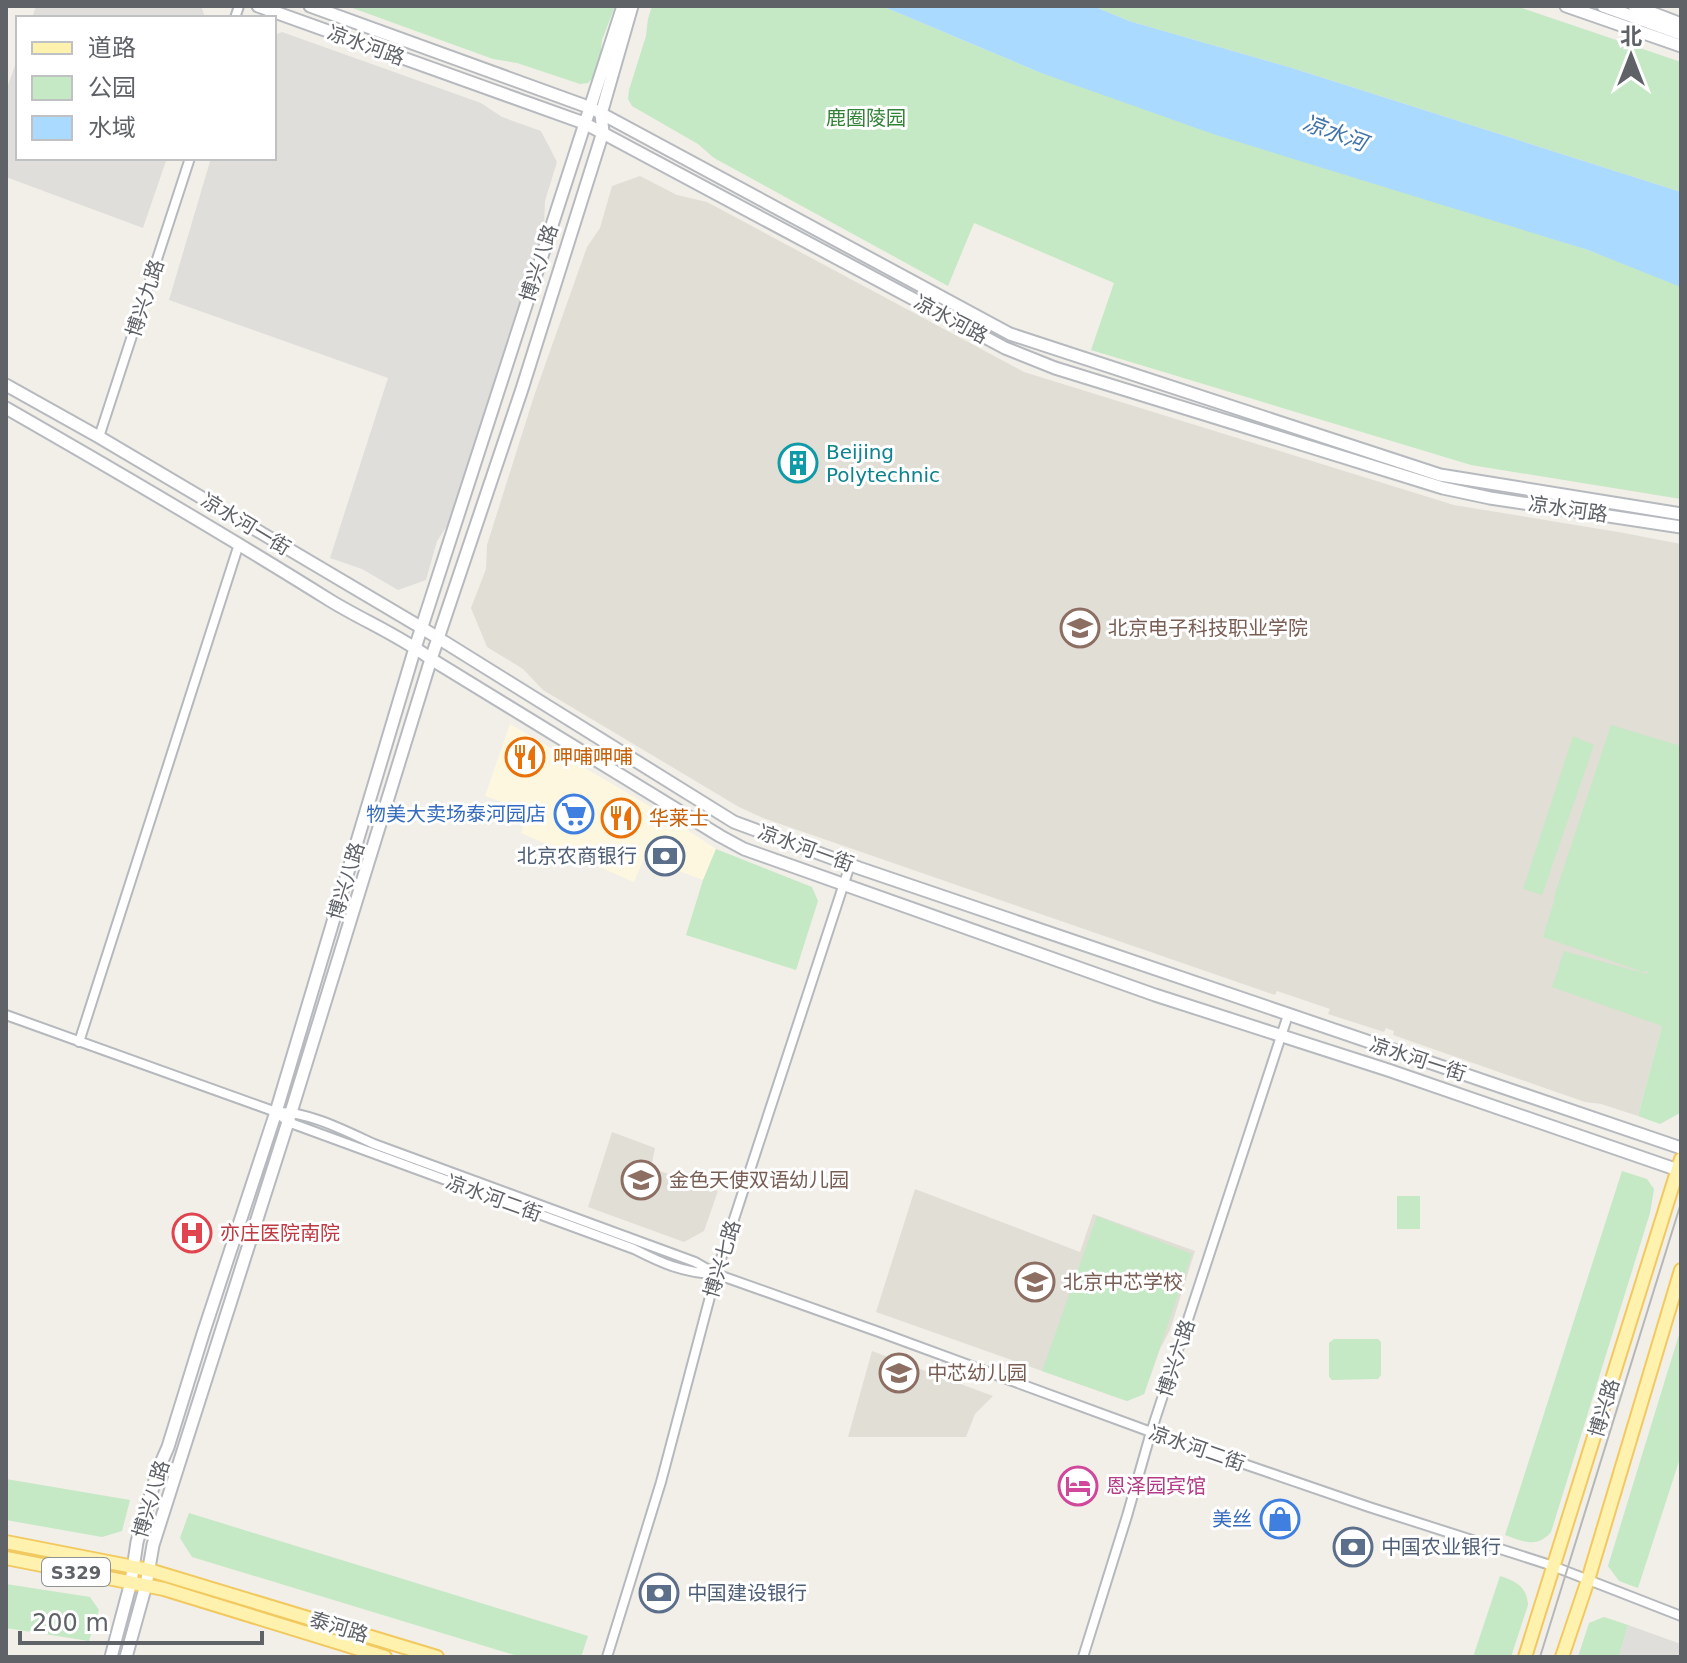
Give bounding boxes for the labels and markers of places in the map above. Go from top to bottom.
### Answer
place label: Beijing Polytechnic [826,440,940,487]
building icon: Beijing Polytechnic [777,442,819,484]
school or university icon: 北京电子科技职业学院 [1059,607,1101,649]
place label: 北京电子科技职业学院 [1108,616,1308,640]
restaurant icon: 呷哺呷哺 [504,736,546,778]
place label: 呷哺呷哺 [553,745,633,769]
supermarket icon: 物美大卖场泰河园店 [553,793,595,835]
restaurant icon: 华莱士 [600,797,642,839]
place label: 物美大卖场泰河园店 [366,802,546,826]
place label: 华莱士 [649,806,709,830]
bank icon: 北京农商银行 [644,835,686,877]
place label: 北京农商银行 [517,844,637,868]
school or university icon: 金色天使双语幼儿园 [620,1159,662,1201]
place label: 金色天使双语幼儿园 [669,1168,849,1192]
hospital icon: 亦庄医院南院 [171,1212,213,1254]
place label: 亦庄医院南院 [220,1221,340,1245]
school or university icon: 北京中芯学校 [1014,1261,1056,1303]
place label: 北京中芯学校 [1063,1270,1183,1294]
school or university icon: 中芯幼儿园 [878,1352,920,1394]
place label: 中芯幼儿园 [927,1361,1027,1385]
hotel icon: 恩泽园宾馆 [1057,1465,1099,1507]
place label: 恩泽园宾馆 [1106,1474,1206,1498]
shop icon: 美丝 [1259,1498,1301,1540]
place label: 美丝 [1212,1507,1252,1531]
bank icon: 中国农业银行 [1332,1526,1374,1568]
place label: 中国农业银行 [1381,1535,1501,1559]
bank icon: 中国建设银行 [638,1572,680,1614]
place label: 中国建设银行 [687,1581,807,1605]

